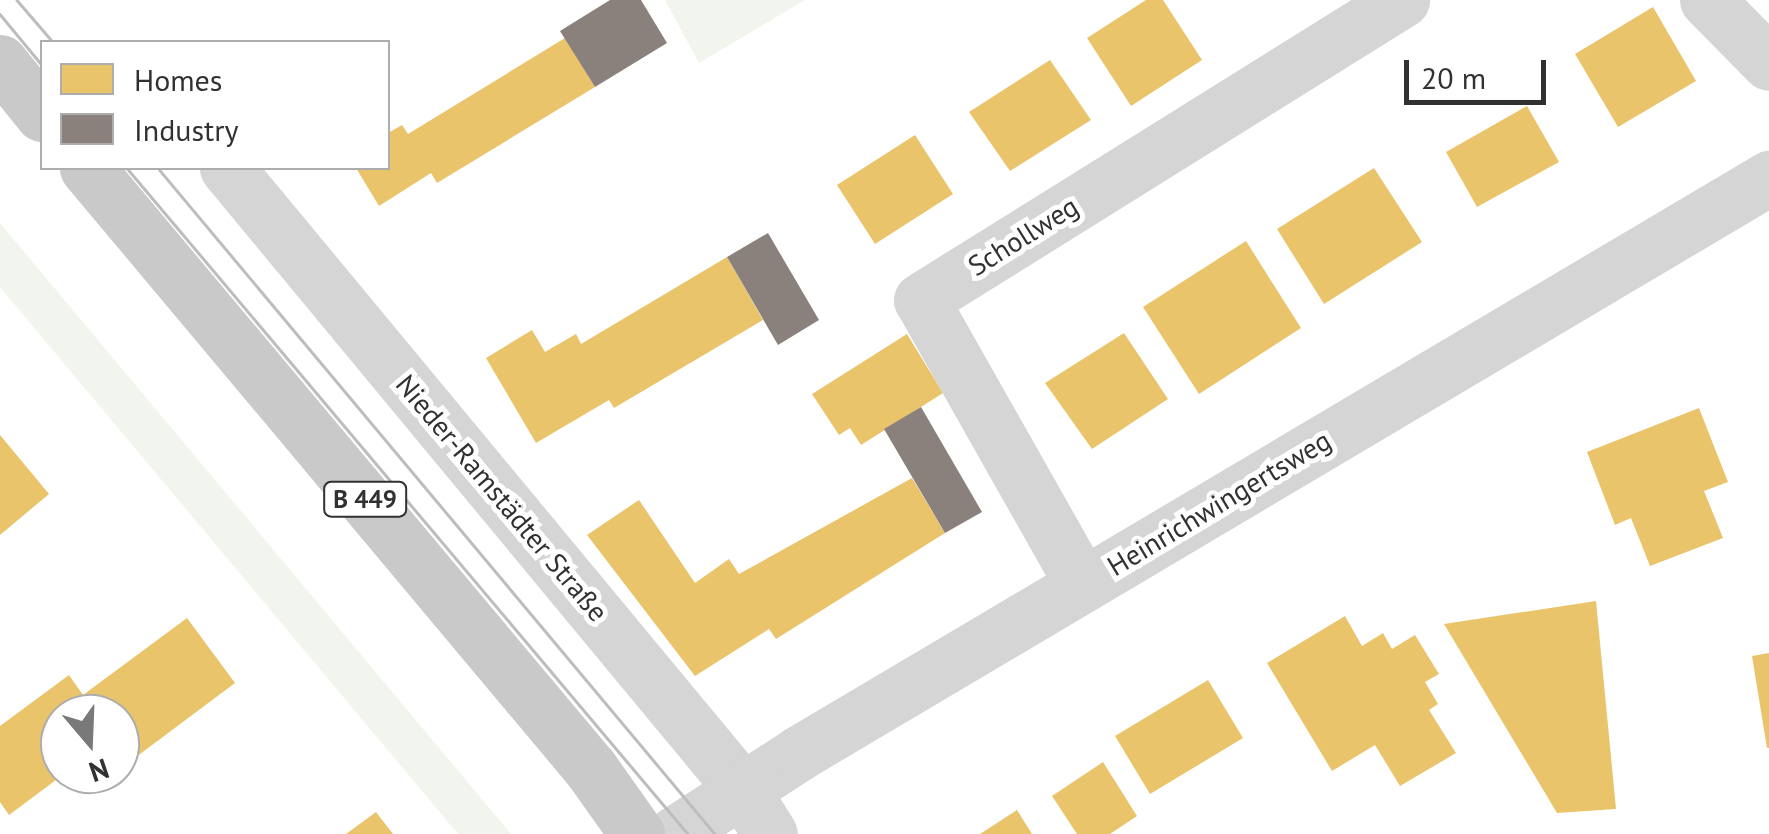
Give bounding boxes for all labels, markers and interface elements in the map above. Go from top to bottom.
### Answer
legend [40,40,390,170]
scale bar [1409,40,1552,102]
text: 20 m [1421,58,1486,97]
text: Homes [134,60,222,99]
text: Industry [134,110,238,149]
street label: Schollweg [962,189,1084,283]
street label: Nieder-Ramstädter Straße [389,368,615,628]
street label: Heinrichwingertsweg [1101,423,1337,583]
road number: B 449 [322,479,408,519]
north arrow [40,694,140,794]
text: N [85,750,114,791]

